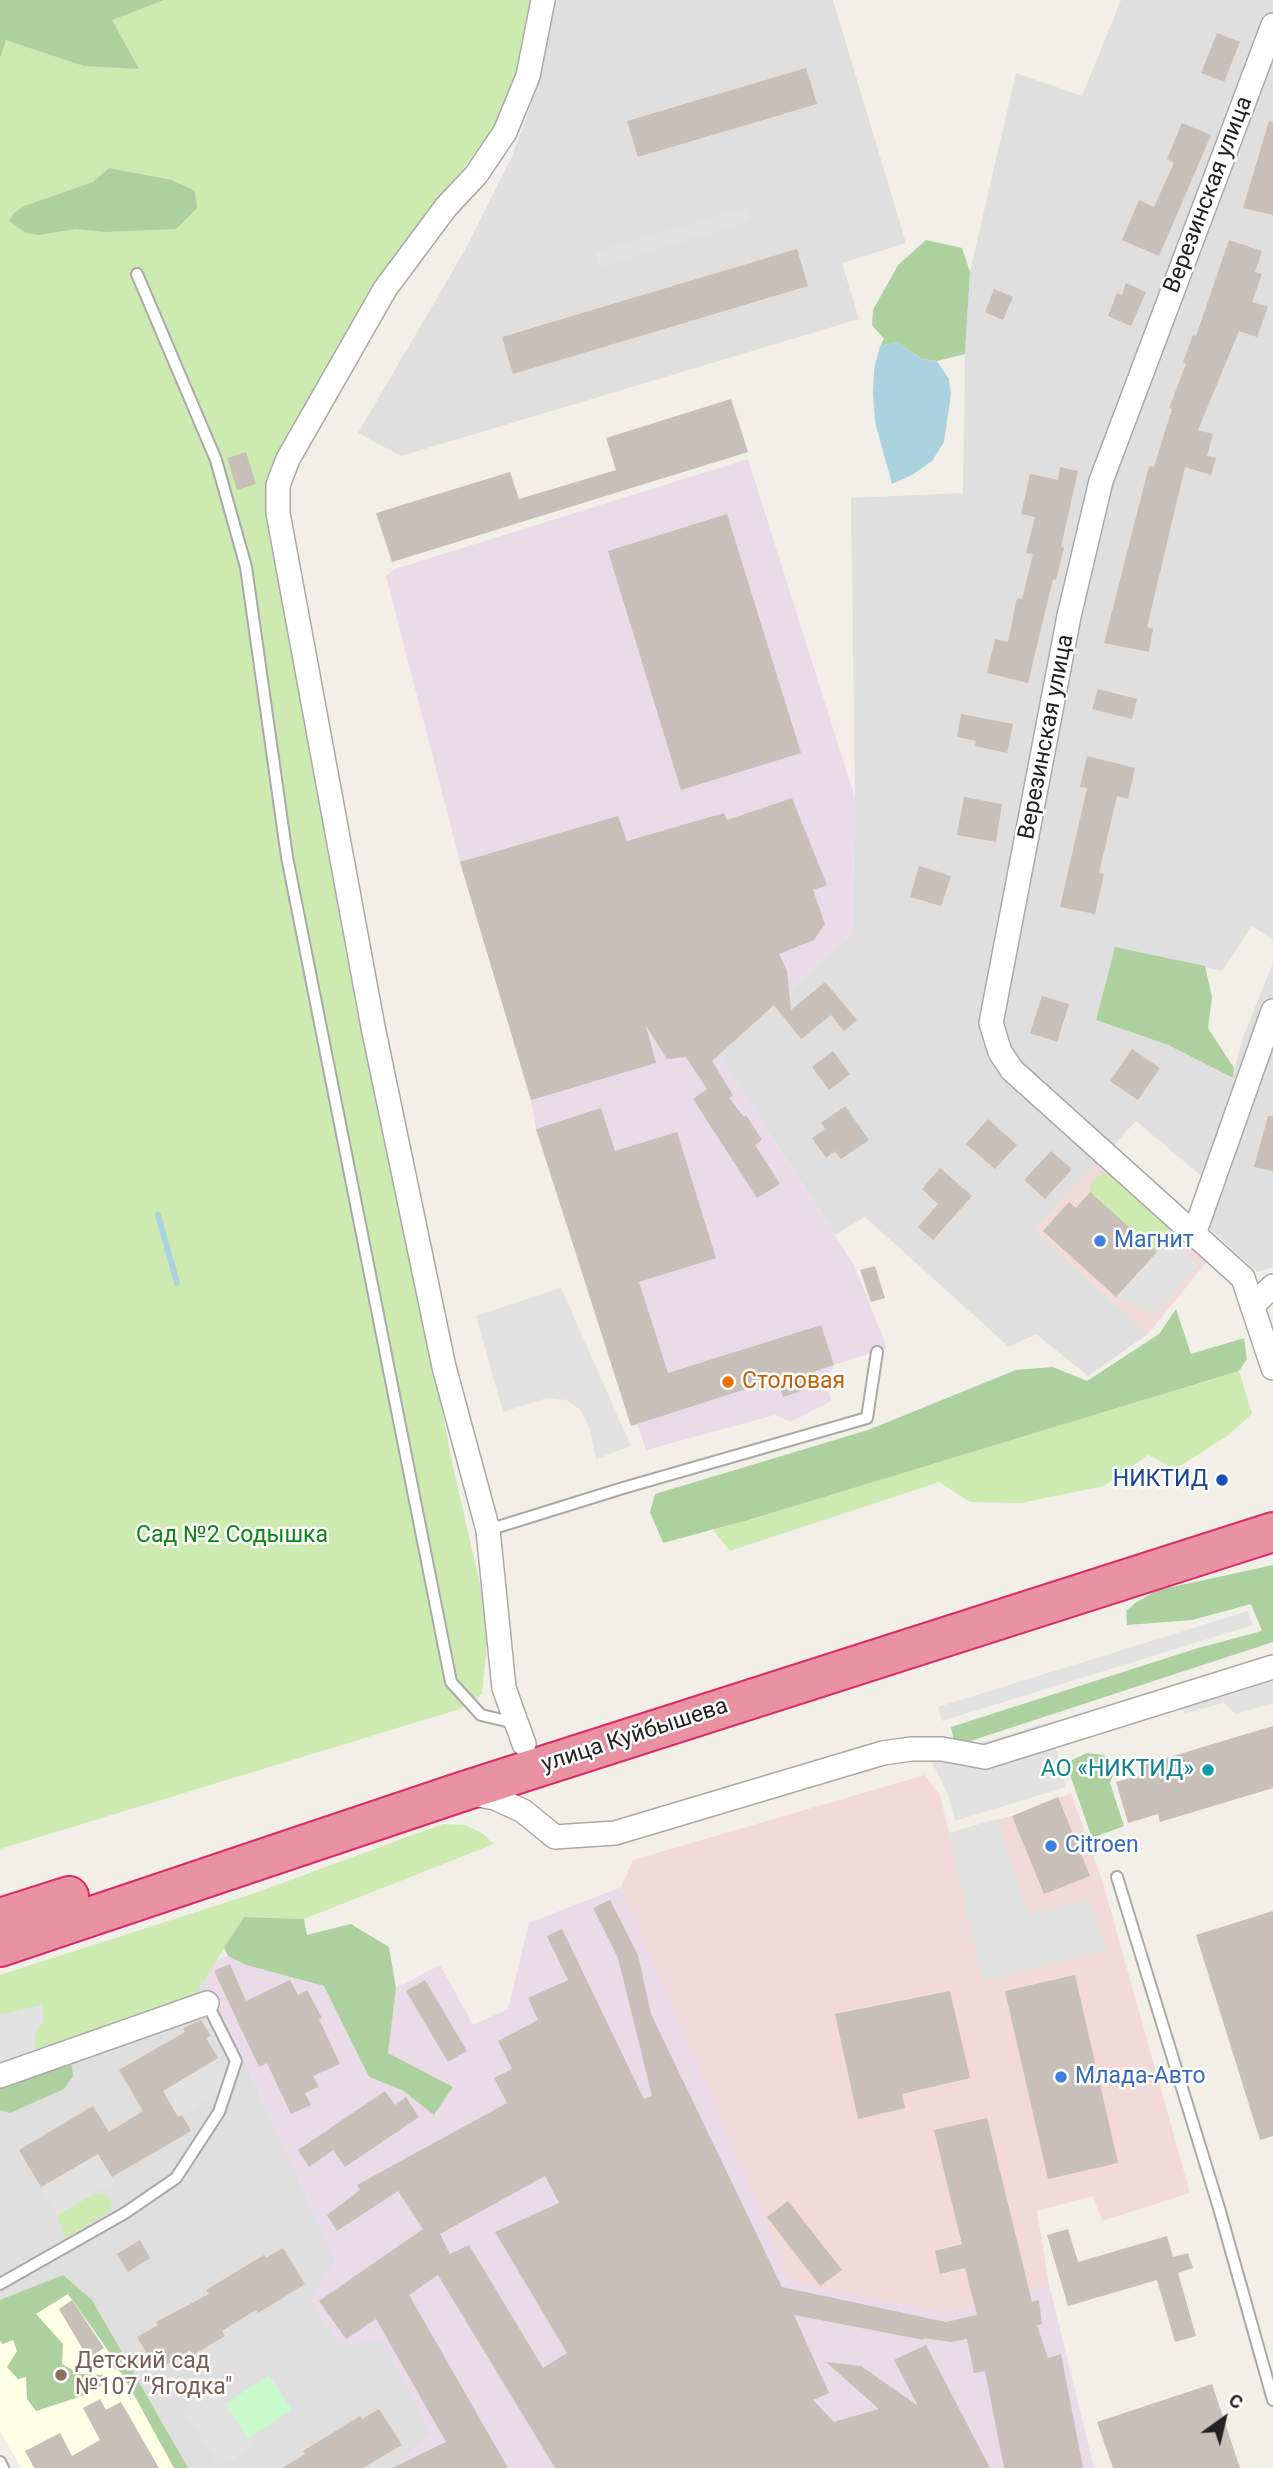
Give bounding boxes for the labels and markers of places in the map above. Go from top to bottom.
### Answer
place label: Магнит [1114,1227,1194,1255]
marker: Магнит [1092,1233,1108,1249]
place label: Столовая [742,1368,845,1396]
marker: Столовая [720,1374,736,1390]
place label: НИКТИД [1113,1466,1208,1494]
marker: НИКТИД [1214,1472,1230,1488]
place label: АО «НИКТИД» [1041,1756,1194,1784]
marker: АО «НИКТИД» [1200,1762,1216,1778]
place label: Citroen [1065,1832,1139,1860]
marker: Citroen [1043,1838,1059,1854]
place label: Млада-Авто [1075,2063,1206,2091]
marker: Млада-Авто [1053,2069,1069,2085]
place label: Детский сад №107 "Ягодка" [75,2348,232,2402]
marker: Детский сад №107 "Ягодка" [53,2367,69,2383]

